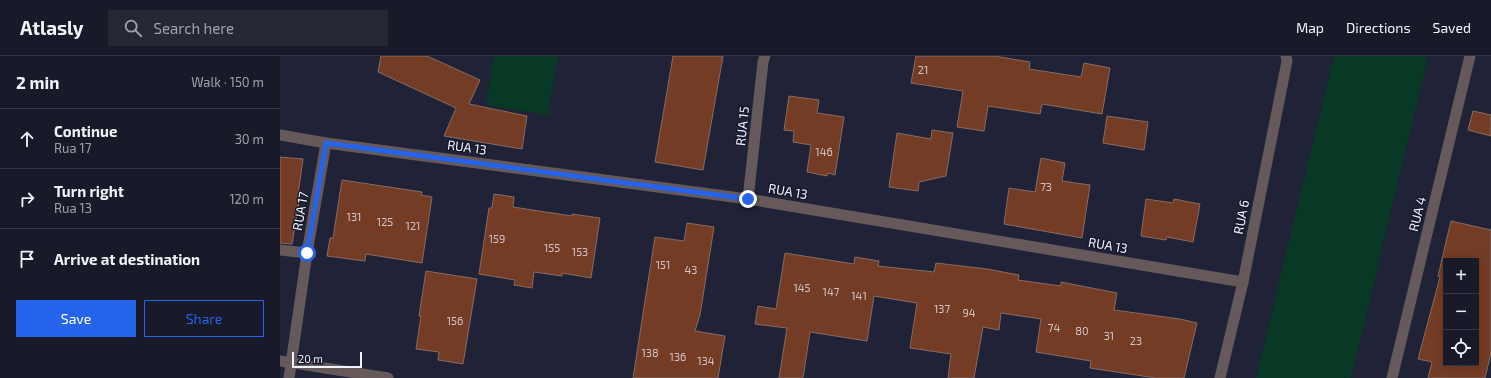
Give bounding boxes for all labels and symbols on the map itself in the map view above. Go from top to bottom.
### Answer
house number: 21 [918,63,928,76]
street label: RUA 15 [732,106,752,146]
street label: RUA 13 [446,136,488,158]
house number: 146 [815,145,833,158]
street label: RUA 13 [767,180,809,202]
house number: 73 [1040,180,1052,193]
street label: RUA 17 [289,190,311,232]
route end [739,190,757,208]
street label: RUA 4 [1405,195,1429,233]
street label: RUA 6 [1230,198,1252,236]
house number: 131 [347,210,361,223]
house number: 125 [377,215,393,228]
house number: 121 [406,219,420,232]
house number: 159 [489,232,505,245]
street label: RUA 13 [1087,234,1129,256]
house number: 155 [544,241,560,254]
route start [298,244,316,262]
house number: 153 [572,245,588,258]
house number: 151 [656,258,670,271]
house number: 43 [685,263,697,276]
house number: 145 [793,281,811,294]
house number: 147 [823,285,840,298]
house number: 141 [851,289,867,302]
house number: 137 [934,302,950,315]
house number: 94 [962,306,976,319]
house number: 156 [447,314,463,327]
house number: 74 [1048,321,1060,334]
house number: 80 [1075,324,1089,337]
house number: 31 [1104,329,1114,342]
house number: 23 [1130,334,1142,347]
house number: 138 [641,346,659,359]
scale bar [292,350,362,369]
house number: 136 [670,350,686,363]
house number: 134 [697,354,715,367]

